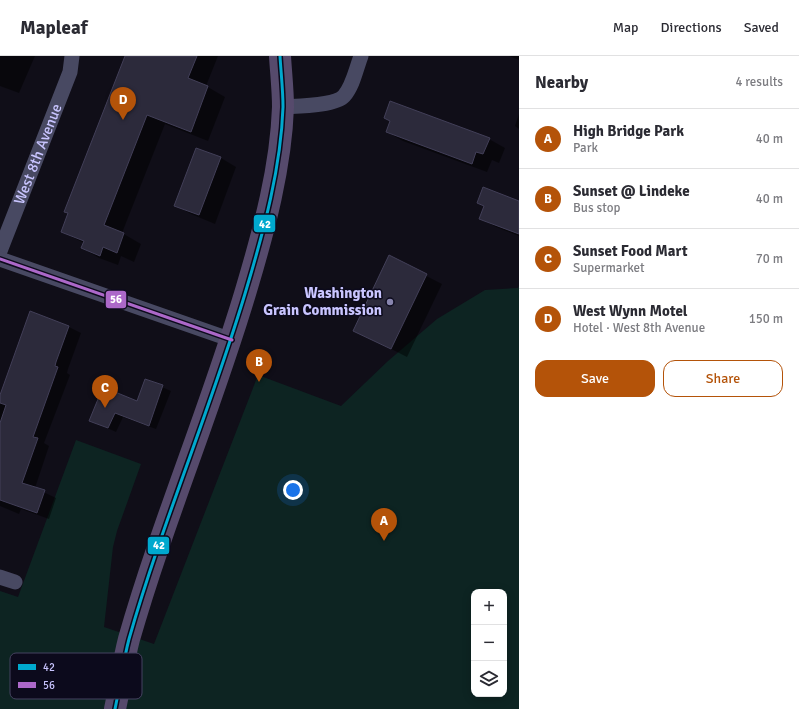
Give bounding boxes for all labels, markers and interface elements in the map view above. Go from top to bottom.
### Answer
text: Mapleaf [20,16,88,40]
text: Map [613,19,639,36]
text: Directions [661,19,722,36]
text: Saved [744,19,779,36]
text: Nearby [535,72,588,93]
text: 4 results [735,74,783,90]
pin: D [110,87,136,120]
street label: West 8th Avenue [10,101,66,207]
text: High Bridge Park [573,122,684,140]
text: A [544,131,552,147]
text: 40 m [756,131,783,147]
text: Park [573,140,598,156]
text: Sunset @ Lindeke [573,182,690,200]
text: B [544,191,552,207]
text: 40 m [756,191,783,207]
text: Bus stop [573,200,620,216]
line badge: 42 [253,214,276,233]
text: 42 [259,218,271,231]
text: Sunset Food Mart [573,242,688,260]
text: C [544,251,552,267]
text: 70 m [756,251,783,267]
text: Supermarket [573,260,645,276]
place label: Washington Grain Commission [263,284,382,319]
line badge: 56 [105,290,127,309]
text: 56 [110,293,122,306]
marker: Washington Grain Commission [385,297,395,307]
text: West Wynn Motel [573,302,688,320]
text: D [544,311,552,327]
text: 150 m [749,311,783,327]
text: Hotel · West 8th Avenue [573,320,705,336]
pin: B [246,349,272,382]
button: Save [535,360,655,397]
button: Share [663,360,783,397]
pin: C [92,375,118,408]
your location [283,480,303,500]
pin: A [371,508,397,541]
line badge: 42 [147,536,170,555]
text: 42 [153,539,165,552]
map controls [471,589,507,697]
button: + [471,589,507,625]
button: − [471,625,507,661]
legend [10,653,142,699]
text: 42 [43,661,55,674]
button: layers [471,661,507,697]
text: 56 [43,679,55,692]

